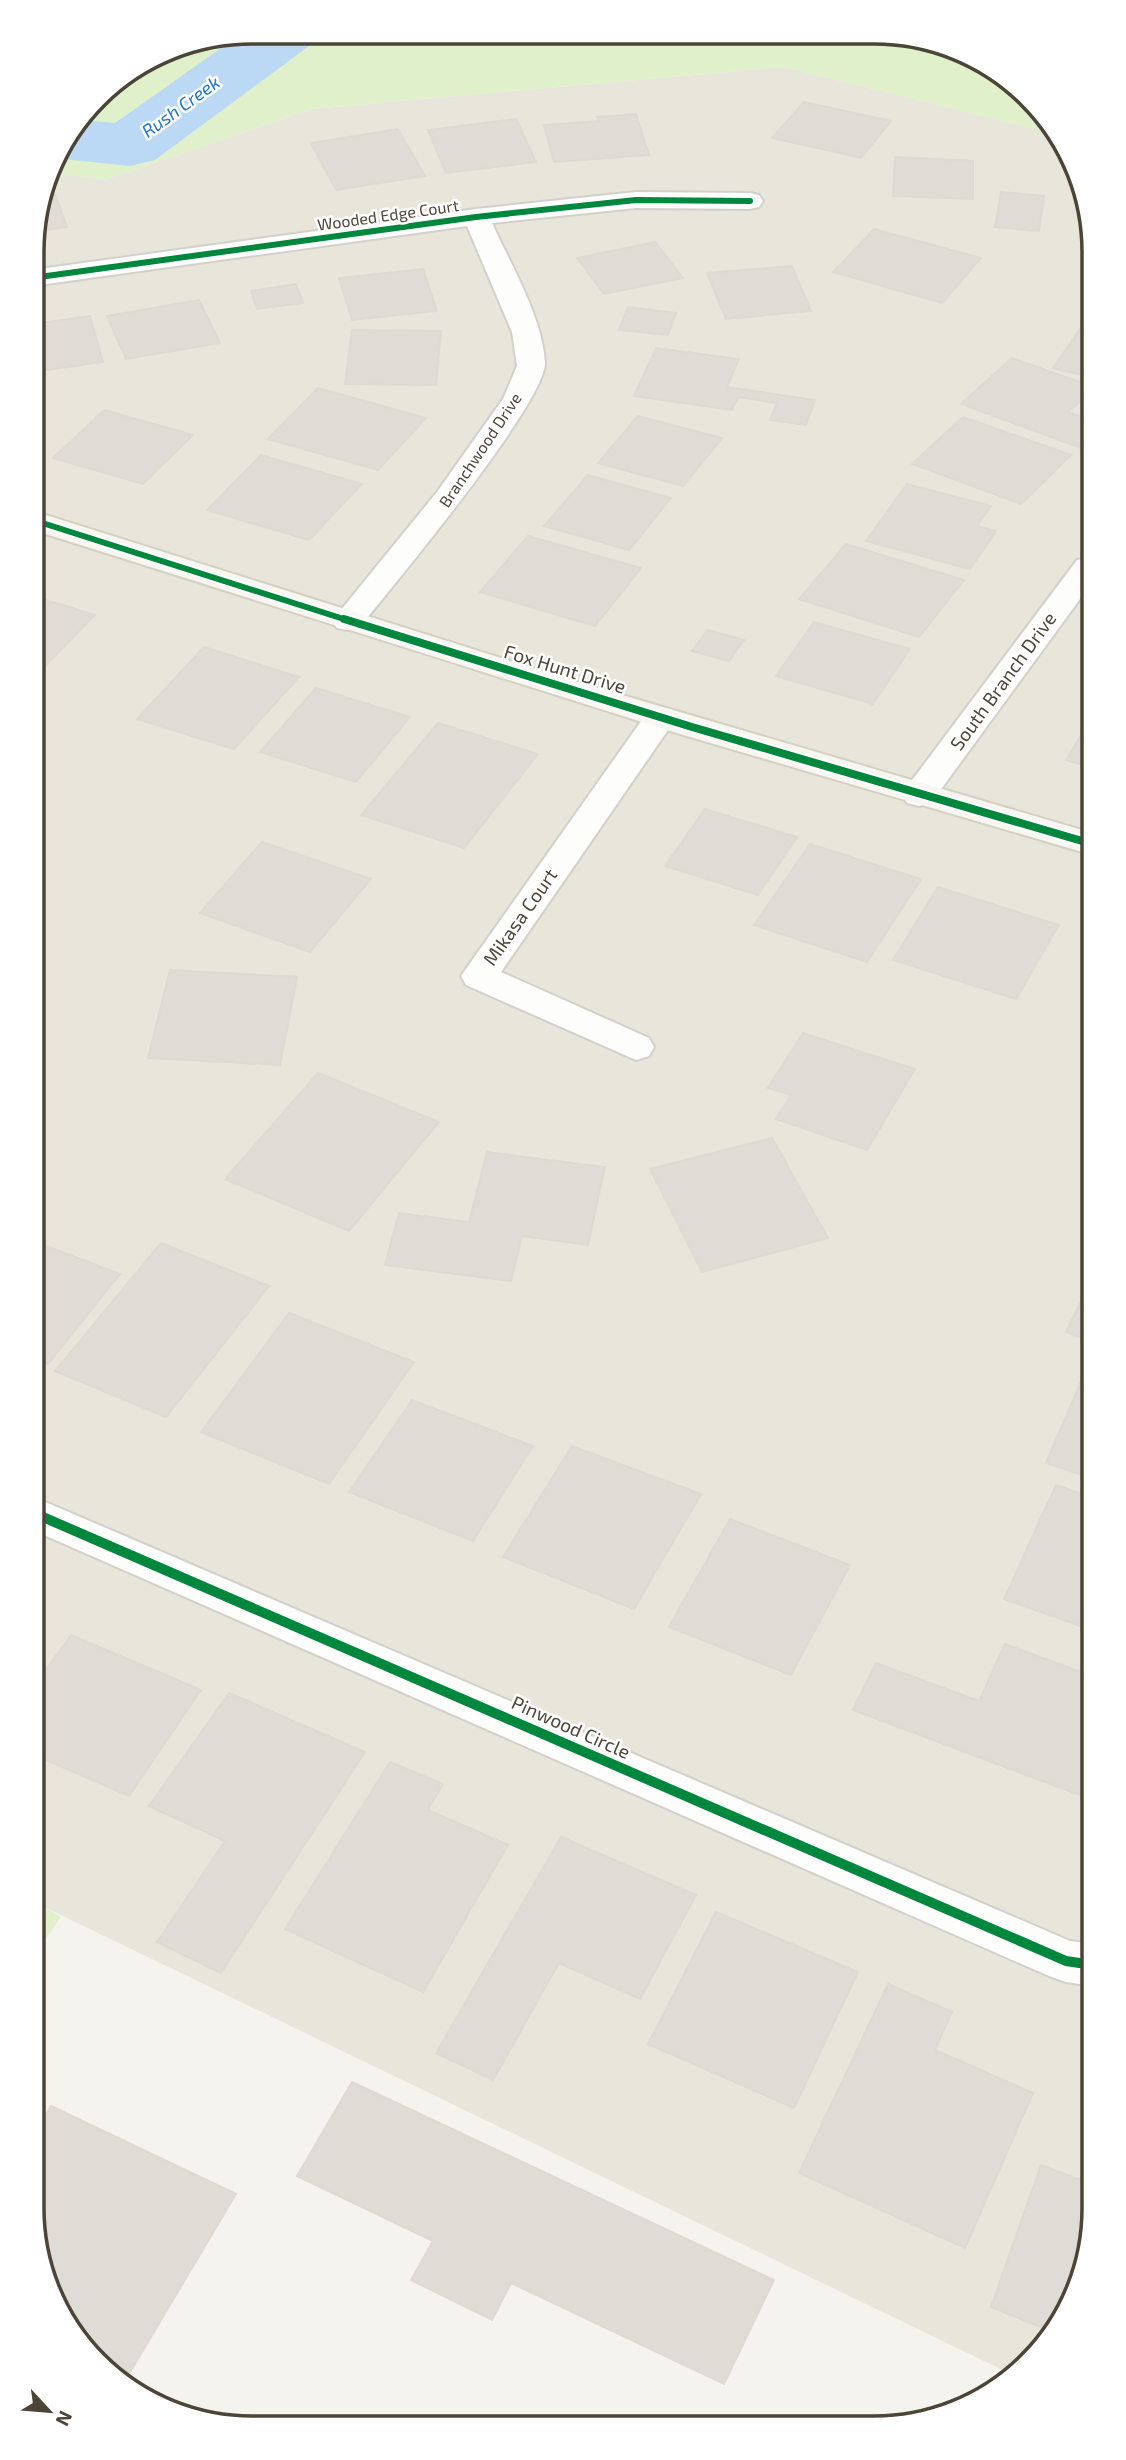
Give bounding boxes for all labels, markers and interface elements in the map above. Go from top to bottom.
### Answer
water label: Rush Creek [137,71,224,142]
street label: Wooded Edge Court [316,195,460,234]
street label: Branchwood Drive [434,389,525,510]
street label: South Branch Drive [945,607,1060,754]
street label: Fox Hunt Drive [502,639,629,698]
street label: Mikasa Court [478,864,561,970]
street label: Pinwood Circle [508,1690,634,1763]
north arrow [14,2376,84,2446]
text: N [51,2407,78,2430]

